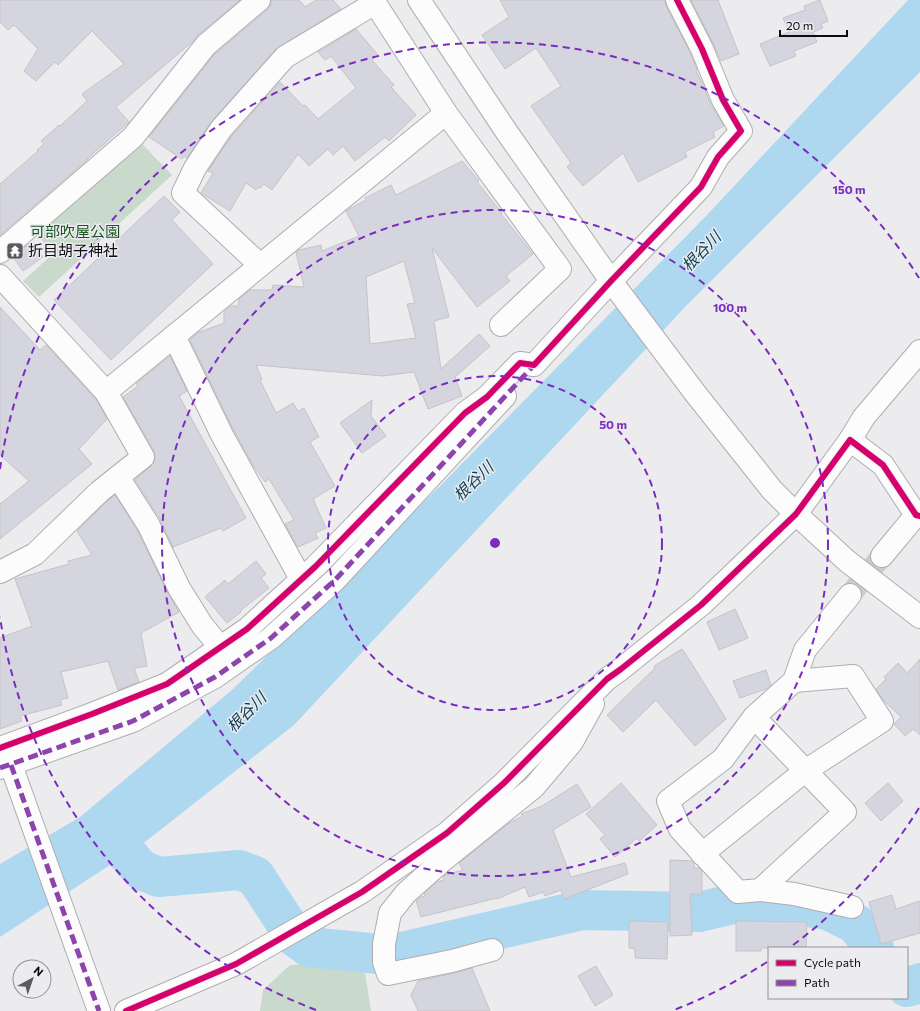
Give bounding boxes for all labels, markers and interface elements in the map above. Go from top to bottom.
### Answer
scale bar [780,12,847,38]
text: 20 m [786,18,813,32]
text: 150 m [832,182,866,196]
park label: 可部吹屋公園 [30,222,120,240]
water label: 根谷川 [677,225,726,275]
temple icon: 折目胡子神社 [5,241,25,261]
place label: 折目胡子神社 [28,241,118,259]
text: 100 m [713,300,747,314]
text: 50 m [599,417,627,431]
water label: 根谷川 [449,456,498,504]
centre of rings [488,536,502,550]
water label: 根谷川 [222,687,271,735]
legend [768,947,908,999]
text: Cycle path [804,955,861,969]
north arrow [12,959,52,999]
text: N [31,963,46,979]
text: Path [804,975,830,989]

